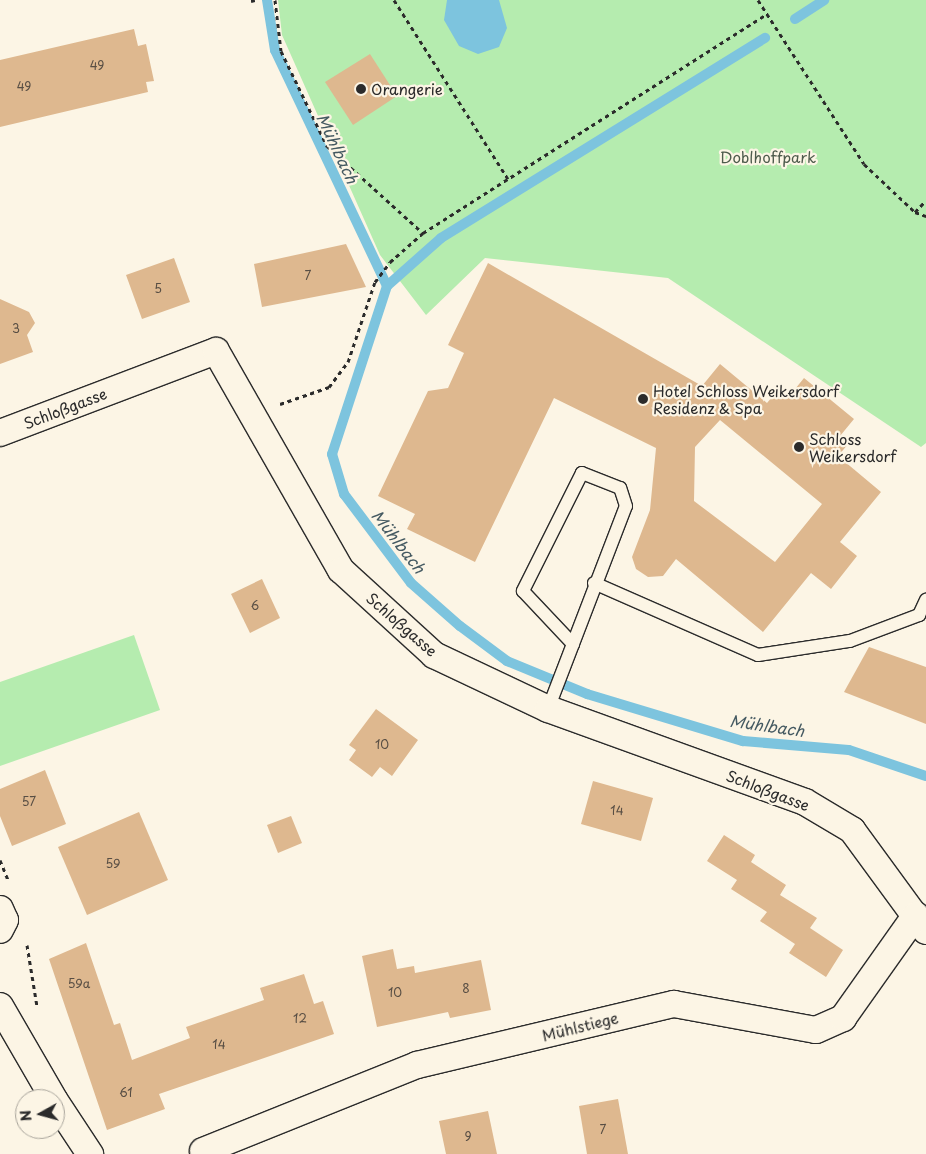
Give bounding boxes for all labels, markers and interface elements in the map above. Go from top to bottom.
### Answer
house number: 49 [90,59,104,73]
house number: 49 [17,80,31,94]
place label: Orangerie [371,80,443,98]
marker: Orangerie [355,83,367,95]
water label: Mühlbach [313,110,363,186]
park label: Doblhoffpark [720,148,816,166]
house number: 7 [305,269,311,283]
house number: 5 [154,282,162,296]
house number: 3 [12,322,20,336]
place label: Hotel Schloss Weikersdorf Residenz & Spa [653,381,841,416]
street label: Schloßgasse [21,384,109,432]
marker: Hotel Schloss Weikersdorf Residenz & Spa [637,393,649,405]
place label: Schloss Weikersdorf [809,429,896,464]
marker: Schloss Weikersdorf [793,441,805,453]
water label: Mühlbach [368,506,430,576]
street label: Schloßgasse [363,588,441,660]
house number: 6 [251,599,259,613]
water label: Mühlbach [729,710,805,740]
house number: 10 [375,738,389,752]
street label: Schloßgasse [724,766,812,814]
house number: 57 [22,795,36,809]
house number: 14 [610,804,624,818]
house number: 59 [106,857,120,871]
house number: 59a [68,977,90,991]
house number: 8 [462,982,470,996]
house number: 10 [388,986,402,1000]
street label: Mühlstiege [540,1008,620,1044]
house number: 12 [293,1012,307,1026]
house number: 14 [212,1038,226,1052]
house number: 61 [119,1086,133,1100]
north arrow [15,1089,65,1139]
text: N [15,1109,37,1123]
house number: 7 [600,1123,606,1137]
house number: 9 [464,1130,472,1144]

